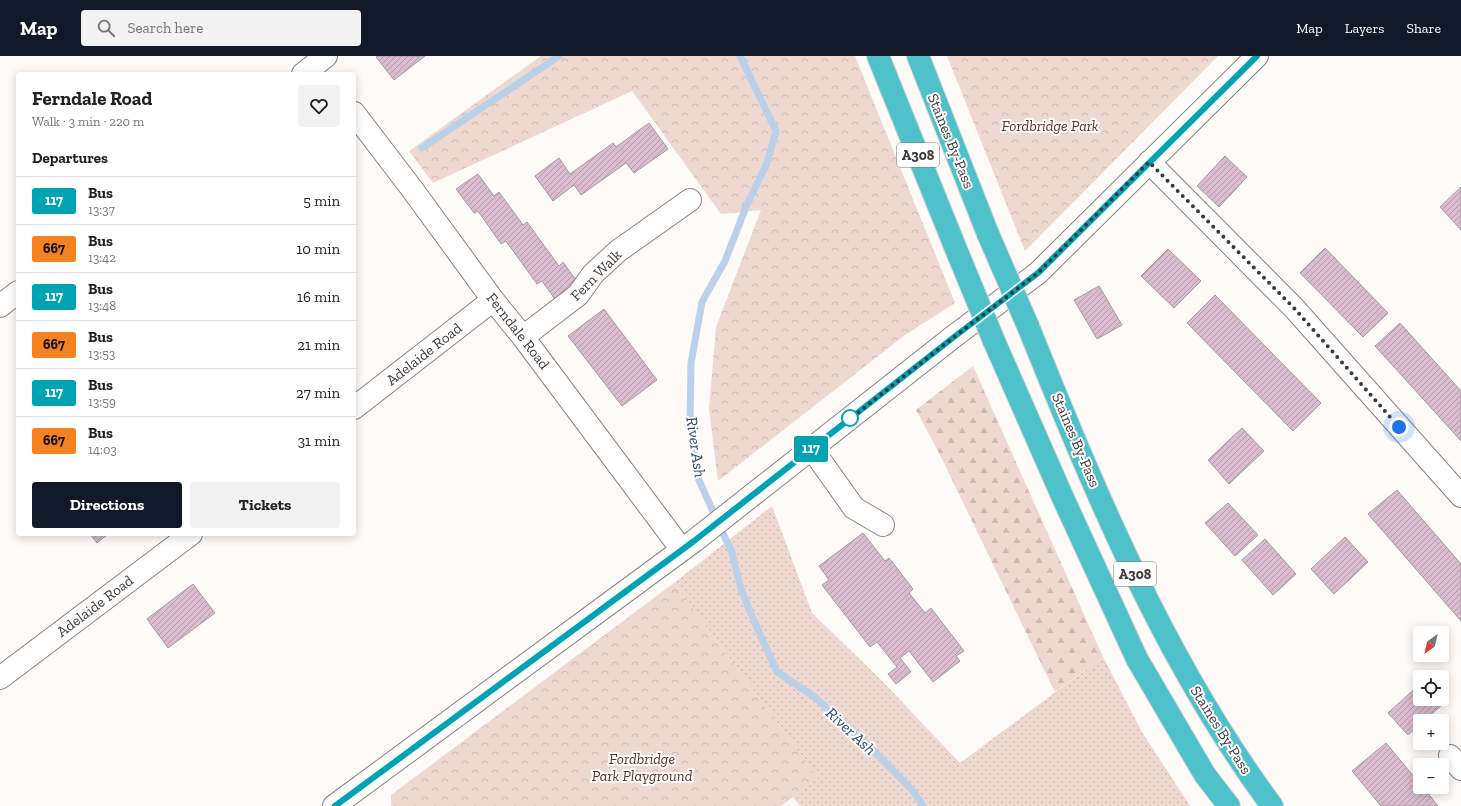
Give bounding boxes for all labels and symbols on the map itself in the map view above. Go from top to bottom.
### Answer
street label: Staines By-Pass [924,91,978,191]
park label: Fordbridge Park [1001,117,1099,135]
road number: A308 [897,143,939,167]
street label: Fern Walk [567,245,626,304]
street label: Ferndale Road [483,289,554,373]
street label: Adelaide Road [383,318,466,389]
street label: Staines By-Pass [1048,390,1104,490]
unlabelled marker [841,409,859,427]
water label: River Ash [682,415,710,479]
your location [1389,417,1409,437]
line badge: 117 [788,436,834,462]
road number: A308 [1114,562,1156,586]
street label: Adelaide Road [53,571,137,641]
north arrow [1413,626,1449,662]
street label: Staines By-Pass [1187,683,1255,777]
water label: River Ash [822,703,880,759]
park label: Fordbridge Park Playground [592,750,693,785]

